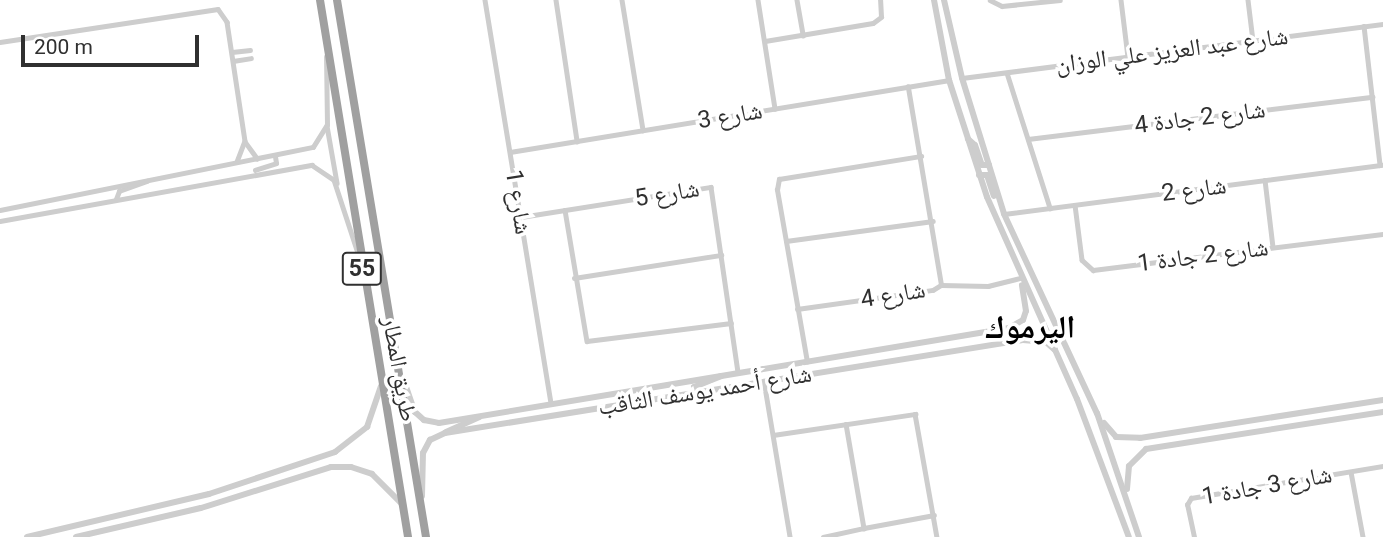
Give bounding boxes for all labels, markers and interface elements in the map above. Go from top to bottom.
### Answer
scale bar [24,21,203,65]
street label: شارع عبد العزيز علي الوزان [1054,22,1290,80]
text: 200 m [34,35,93,59]
street label: شارع 2 جادة 4 [1133,96,1267,140]
street label: شارع 3 [696,97,764,135]
street label: شارع 1 [499,168,537,236]
street label: شارع 2 [1160,172,1228,208]
street label: شارع 5 [633,175,701,213]
street label: شارع 2 جادة 1 [1136,234,1270,278]
road number: 55 [341,250,383,288]
street label: شارع 4 [859,276,927,314]
district label: اليرموك [985,308,1075,346]
street label: طريق المطار [376,314,422,424]
street label: شارع أحمد يوسف الثاقب [596,360,814,422]
street label: شارع 3 جادة 1 [1200,460,1334,512]

